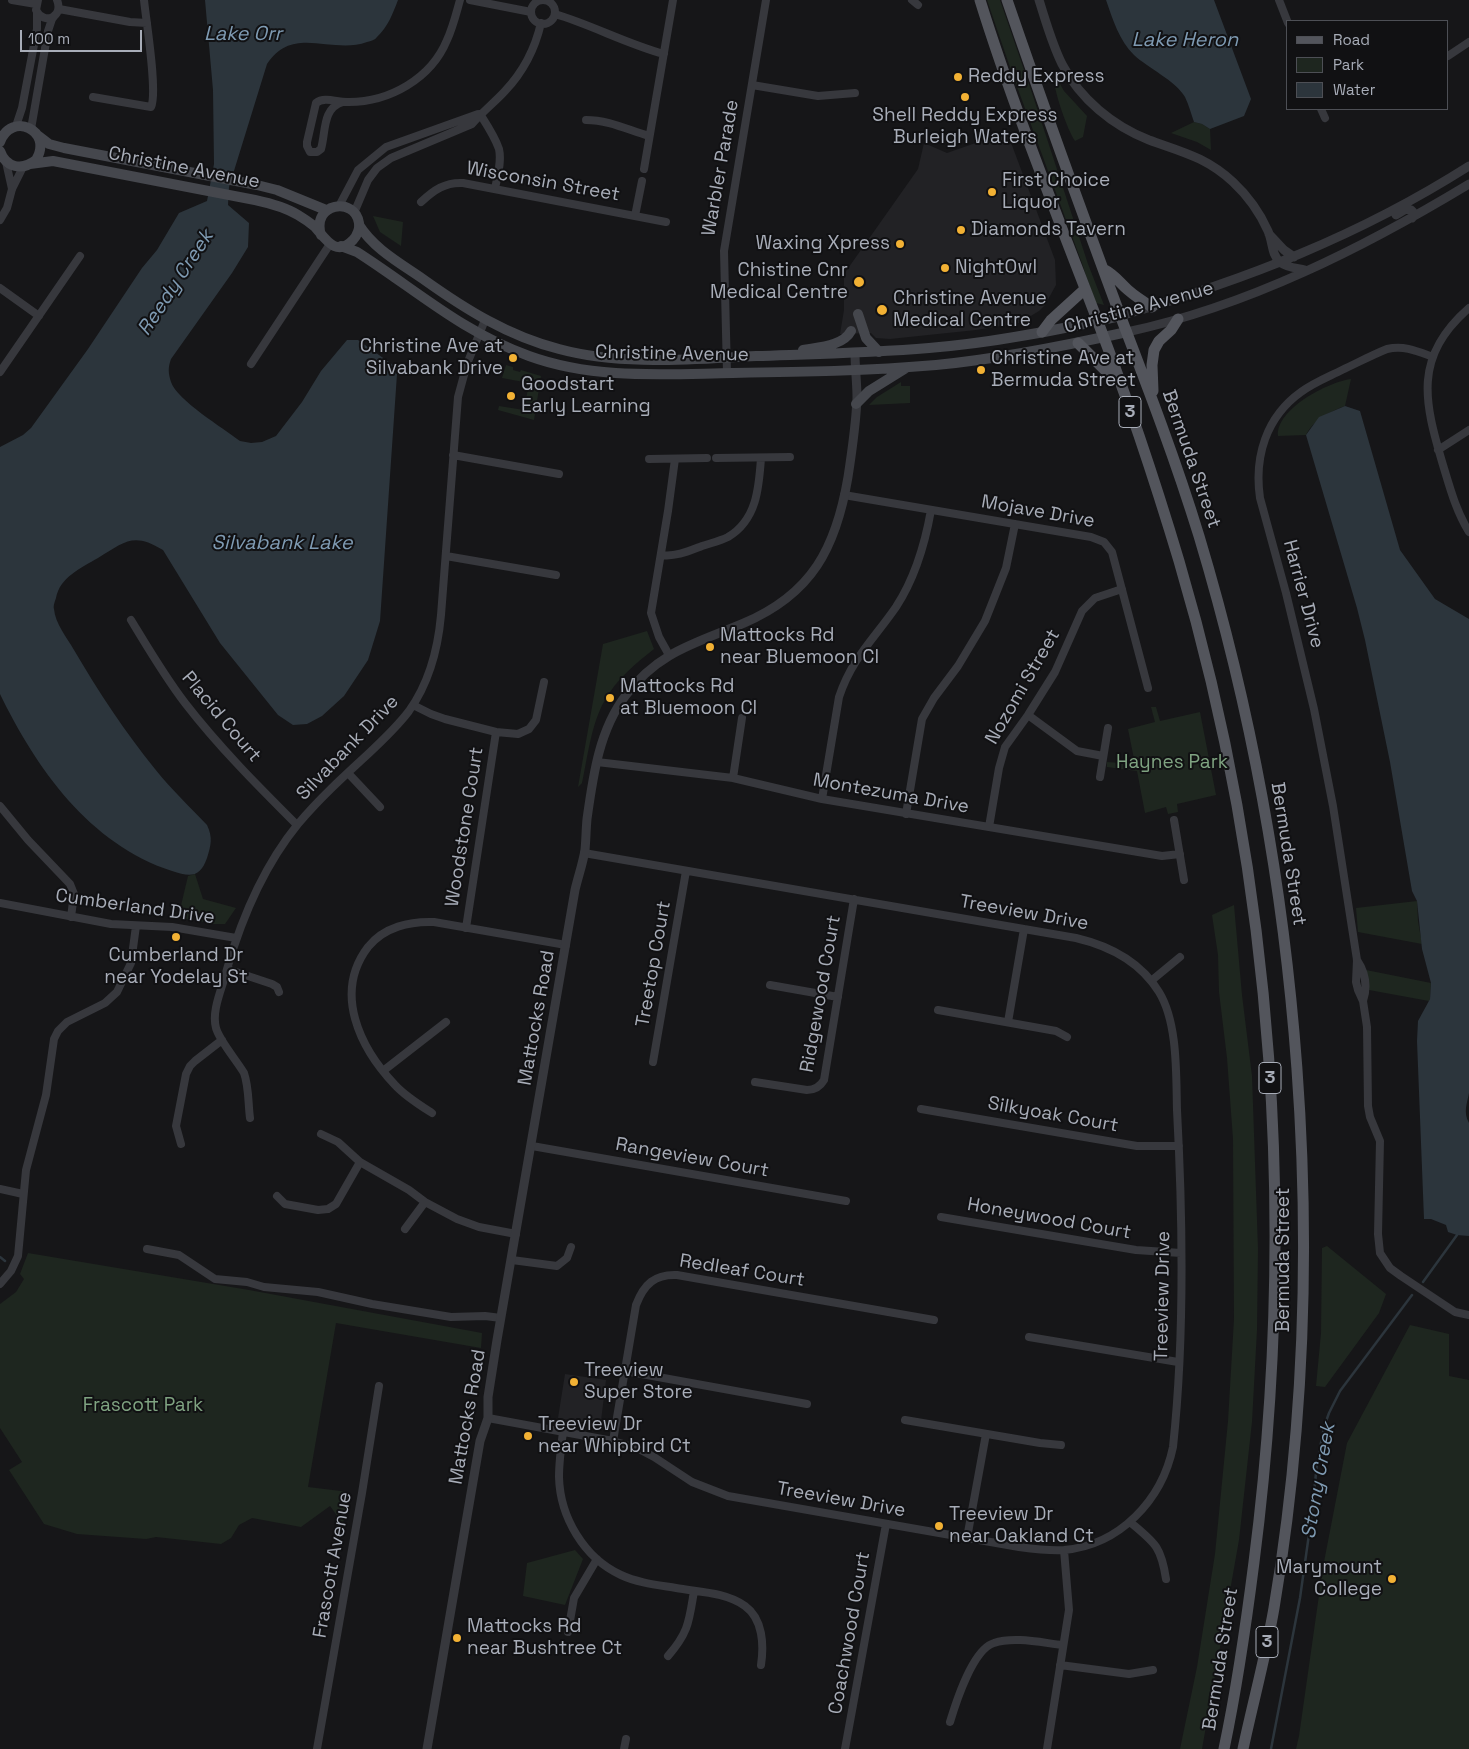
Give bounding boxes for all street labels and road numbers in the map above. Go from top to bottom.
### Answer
street label: Warbler Parade [698,98,744,238]
street label: Christine Avenue [106,142,262,194]
street label: Wisconsin Street [465,157,621,207]
street label: Christine Avenue [1062,277,1216,339]
street label: Christine Avenue [595,341,749,367]
street label: Bermuda Street [1157,387,1225,531]
road number: 3 [1119,397,1141,428]
street label: Mojave Drive [979,491,1097,533]
street label: Harrier Drive [1278,537,1328,651]
street label: Nozomi Street [981,625,1065,749]
street label: Placid Court [176,667,266,767]
street label: Silvabank Drive [292,691,404,805]
street label: Woodstone Court [441,746,489,908]
street label: Montezuma Drive [811,769,971,819]
street label: Bermuda Street [1265,781,1311,927]
street label: Cumberland Drive [54,885,216,929]
street label: Treeview Drive [958,890,1090,936]
street label: Treetop Court [632,899,676,1029]
street label: Ridgewood Court [796,914,846,1074]
street label: Mattocks Road [514,949,560,1087]
road number: 3 [1259,1062,1281,1094]
street label: Silkyoak Court [986,1092,1120,1138]
street label: Rangeview Court [614,1133,770,1183]
street label: Bermuda Street [1273,1188,1295,1332]
street label: Honeywood Court [965,1193,1133,1245]
street label: Treeview Drive [1150,1231,1176,1361]
street label: Redleaf Court [678,1250,806,1292]
street label: Mattocks Road [445,1348,491,1486]
street label: Treeview Drive [775,1477,907,1523]
street label: Frascott Avenue [309,1490,357,1640]
street label: Coachwood Court [824,1550,876,1716]
street label: Bermuda Street [1198,1586,1244,1732]
road number: 3 [1256,1626,1278,1658]

